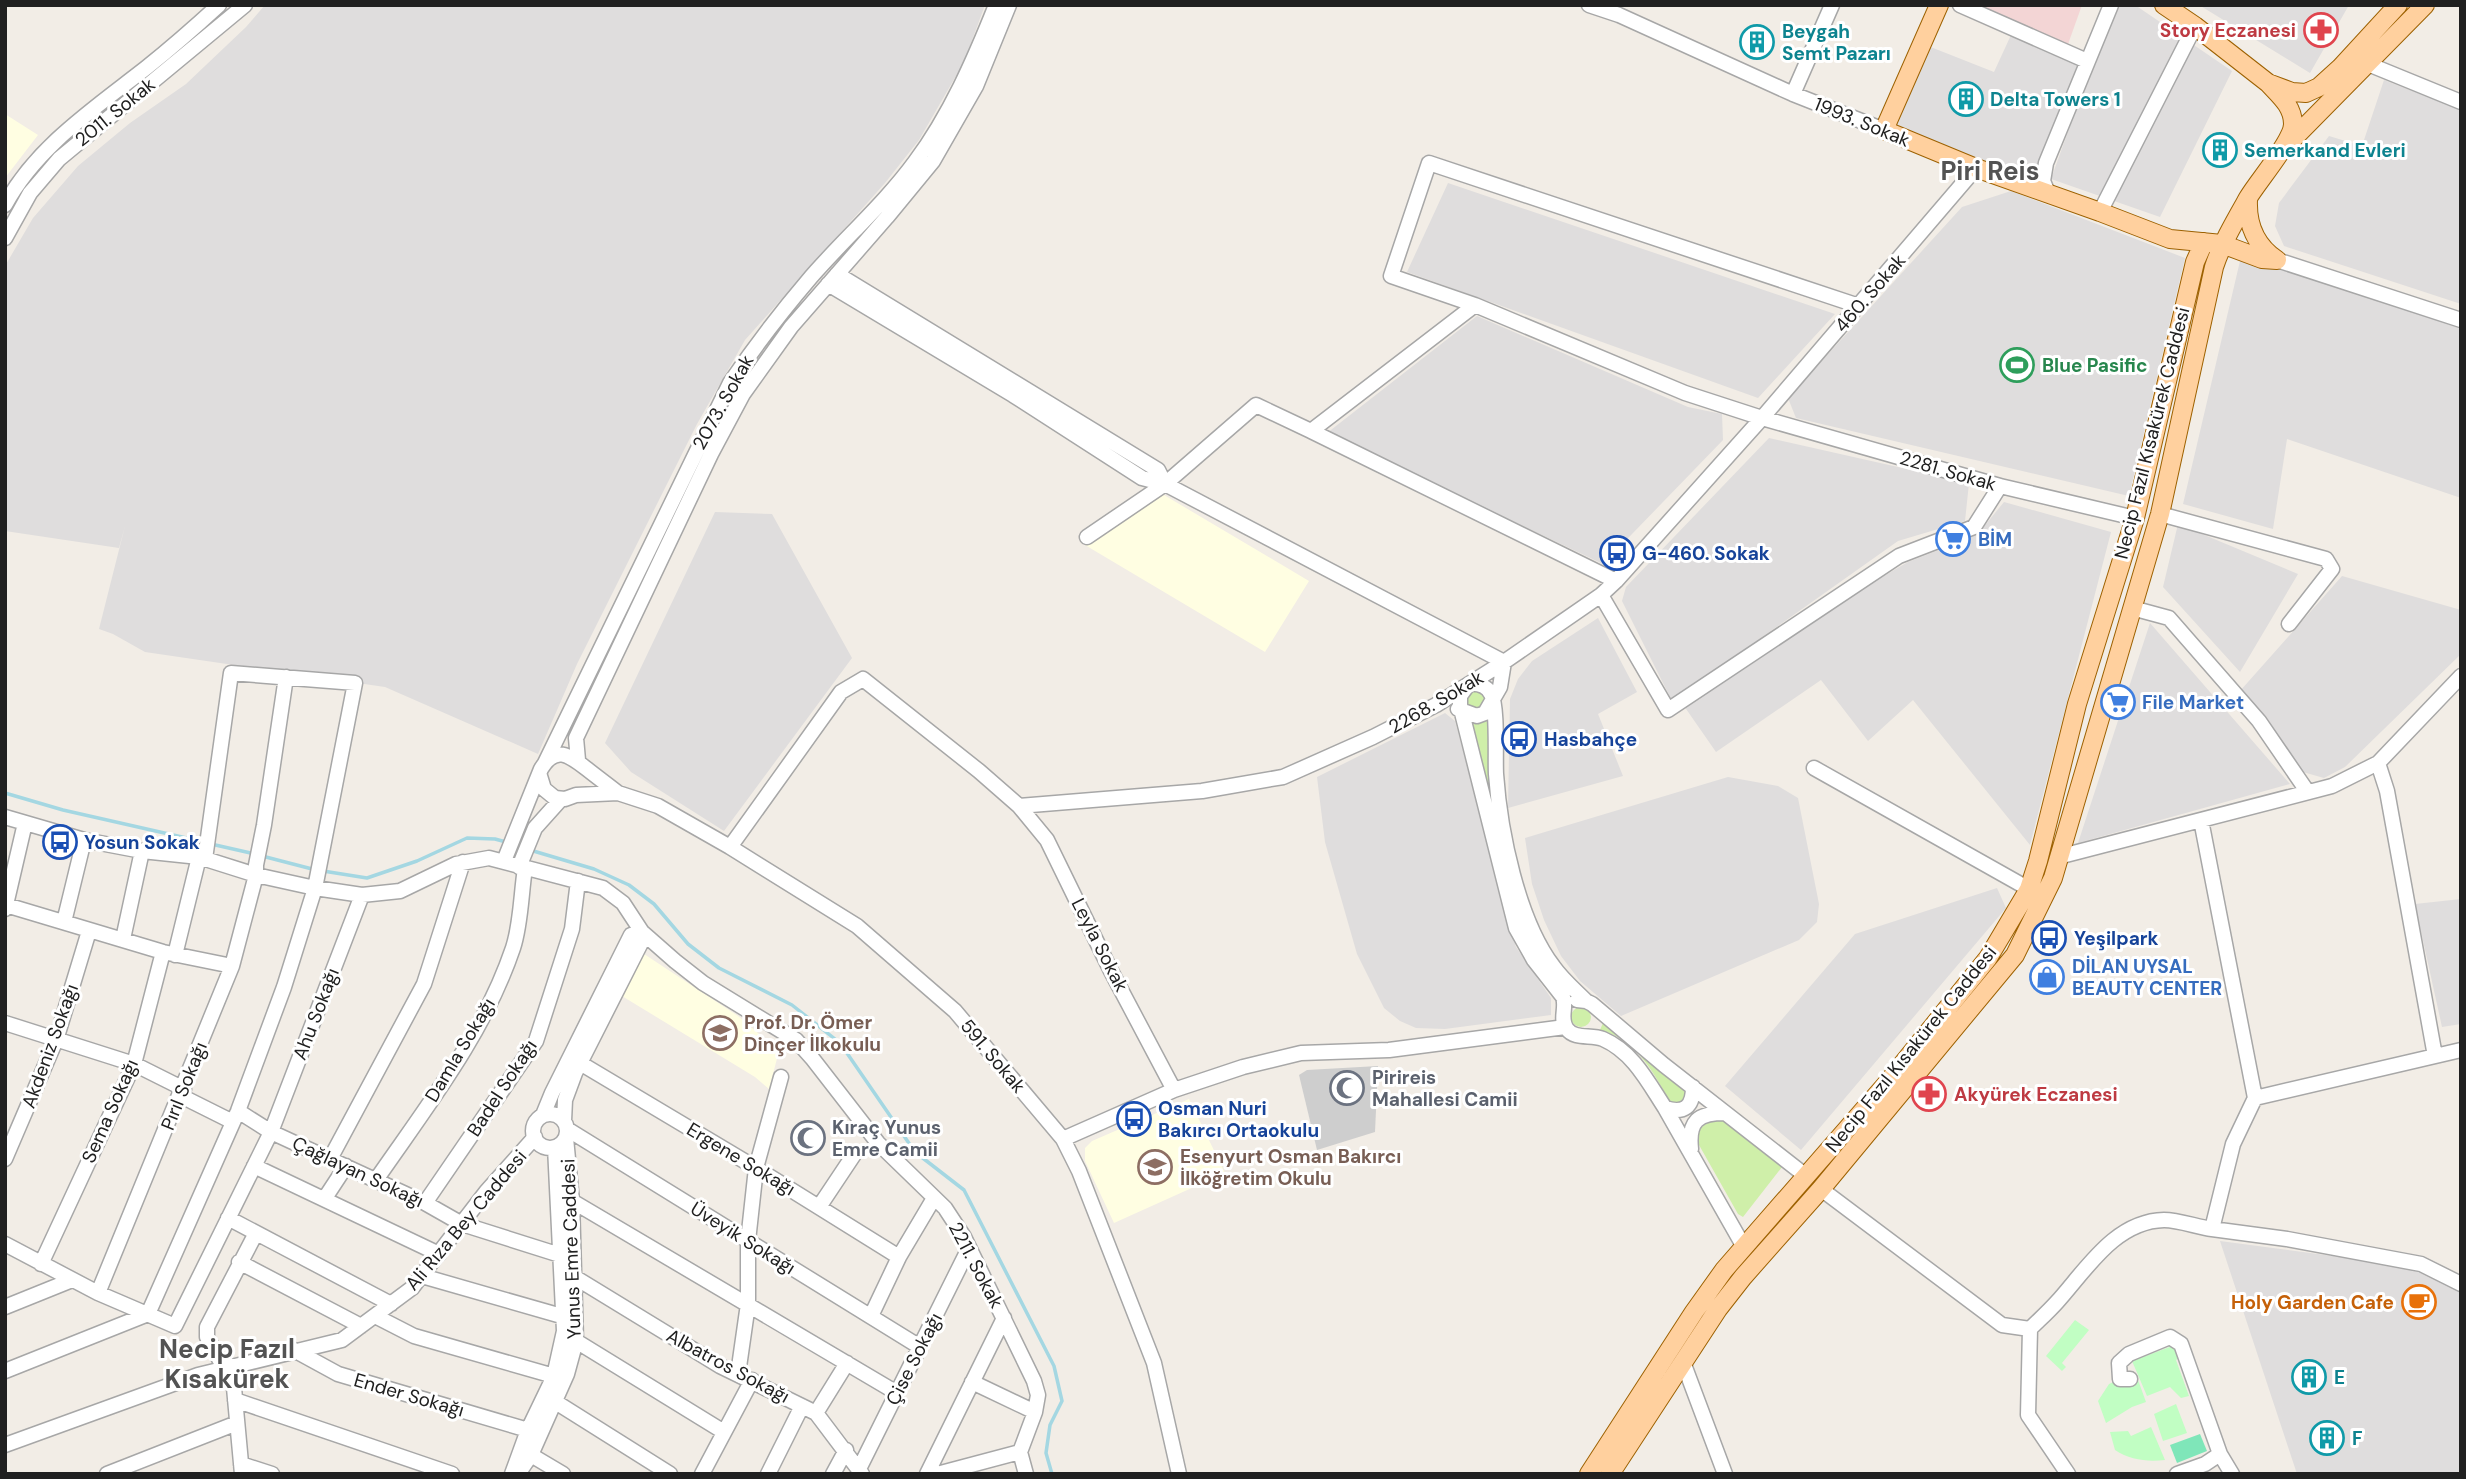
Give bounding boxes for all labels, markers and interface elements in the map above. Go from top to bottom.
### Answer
pharmacy icon: Story Eczanesi [2302,11,2340,49]
place label: Story Eczanesi [2160,18,2296,43]
place label: Beygah Semt Pazarı [1782,19,1891,66]
building icon: Beygah Semt Pazarı [1738,23,1776,61]
street label: 2011. Sokak [70,72,161,152]
building icon: Delta Towers 1 [1947,80,1985,118]
place label: Delta Towers 1 [1990,87,2121,112]
street label: 1993. Sokak [1810,91,1914,153]
building icon: Semerkand Evleri [2201,131,2239,169]
place label: Semerkand Evleri [2244,138,2406,163]
district label: Piri Reis [1940,154,2040,188]
street label: 460. Sokak [1829,248,1911,338]
street label: Necip Fazıl Kısakürek Caddesi [2109,304,2195,562]
sports icon: Blue Pasific [1998,346,2036,384]
street label: 2073. Sokak [687,350,760,454]
place label: Blue Pasific [2042,353,2147,378]
street label: 2281. Sokak [1897,445,2000,497]
supermarket icon: BİM [1934,520,1972,558]
place label: BİM [1978,527,2012,552]
bus stop icon: G-460. Sokak [1598,534,1636,572]
place label: G-460. Sokak [1642,541,1770,566]
street label: 2268. Sokak [1384,664,1488,739]
supermarket icon: File Market [2099,683,2137,721]
place label: File Market [2142,690,2244,715]
bus stop icon: Hasbahçe [1500,720,1538,758]
place label: Hasbahçe [1544,727,1637,752]
bus stop icon: Yosun Sokak [41,823,79,861]
place label: Yosun Sokak [84,830,200,855]
street label: Leyla Sokak [1066,894,1134,996]
bus stop icon: Yeşilpark [2030,919,2068,957]
place label: Yeşilpark [2074,926,2159,951]
street label: Necip Fazıl Kısakürek Caddesi [1820,941,2002,1157]
place label: DİLAN UYSAL BEAUTY CENTER [2072,954,2222,1001]
shop icon: DİLAN UYSAL BEAUTY CENTER [2028,958,2066,996]
street label: Ahu Sokağı [287,964,345,1064]
street label: Akdeniz Sokağı [16,980,84,1112]
street label: Damla Sokağı [419,993,501,1107]
place label: Prof. Dr. Ömer Dinçer İlkokulu [744,1010,881,1057]
school or university icon: Prof. Dr. Ömer Dinçer İlkokulu [701,1014,739,1052]
street label: 591. Sokak [955,1014,1031,1098]
street label: Badel Sokağı [461,1035,543,1141]
street label: Pırıl Sokağı [155,1038,213,1134]
street label: Sema Sokağı [76,1055,144,1167]
place label: Pirireis Mahallesi Camii [1372,1065,1518,1112]
mosque icon: Pirireis Mahallesi Camii [1328,1069,1366,1107]
pharmacy icon: Akyürek Eczanesi [1910,1075,1948,1113]
place label: Akyürek Eczanesi [1954,1082,2118,1107]
place label: Osman Nuri Bakırcı Ortaokulu [1158,1096,1319,1143]
bus stop icon: Osman Nuri Bakırcı Ortaokulu [1115,1100,1153,1138]
place label: Kıraç Yunus Emre Camii [832,1115,941,1162]
street label: Ergene Sokağı [682,1117,800,1201]
mosque icon: Kıraç Yunus Emre Camii [789,1119,827,1157]
street label: Çağlayan Sokağı [288,1131,428,1213]
street label: Ali Rıza Bey Caddesi [400,1144,532,1296]
place label: Esenyurt Osman Bakırcı İlköğretim Okulu [1180,1144,1401,1191]
school or university icon: Esenyurt Osman Bakırcı İlköğretim Okulu [1136,1148,1174,1186]
street label: Yunus Emre Caddesi [555,1158,587,1340]
street label: Üveyik Sokağı [686,1196,800,1280]
street label: 2211. Sokak [943,1218,1009,1313]
cafe icon: Holy Garden Cafe [2400,1283,2438,1321]
place label: Holy Garden Cafe [2231,1290,2394,1315]
street label: Çise Sokağı [880,1309,948,1409]
street label: Albatros Sokağı [662,1323,794,1409]
district label: Necip Fazıl Kısakürek [159,1332,295,1396]
building icon: E [2290,1358,2328,1396]
place label: E [2334,1365,2345,1390]
street label: Ender Sokağı [351,1367,467,1423]
building icon: F [2308,1419,2346,1457]
place label: F [2352,1426,2363,1451]

